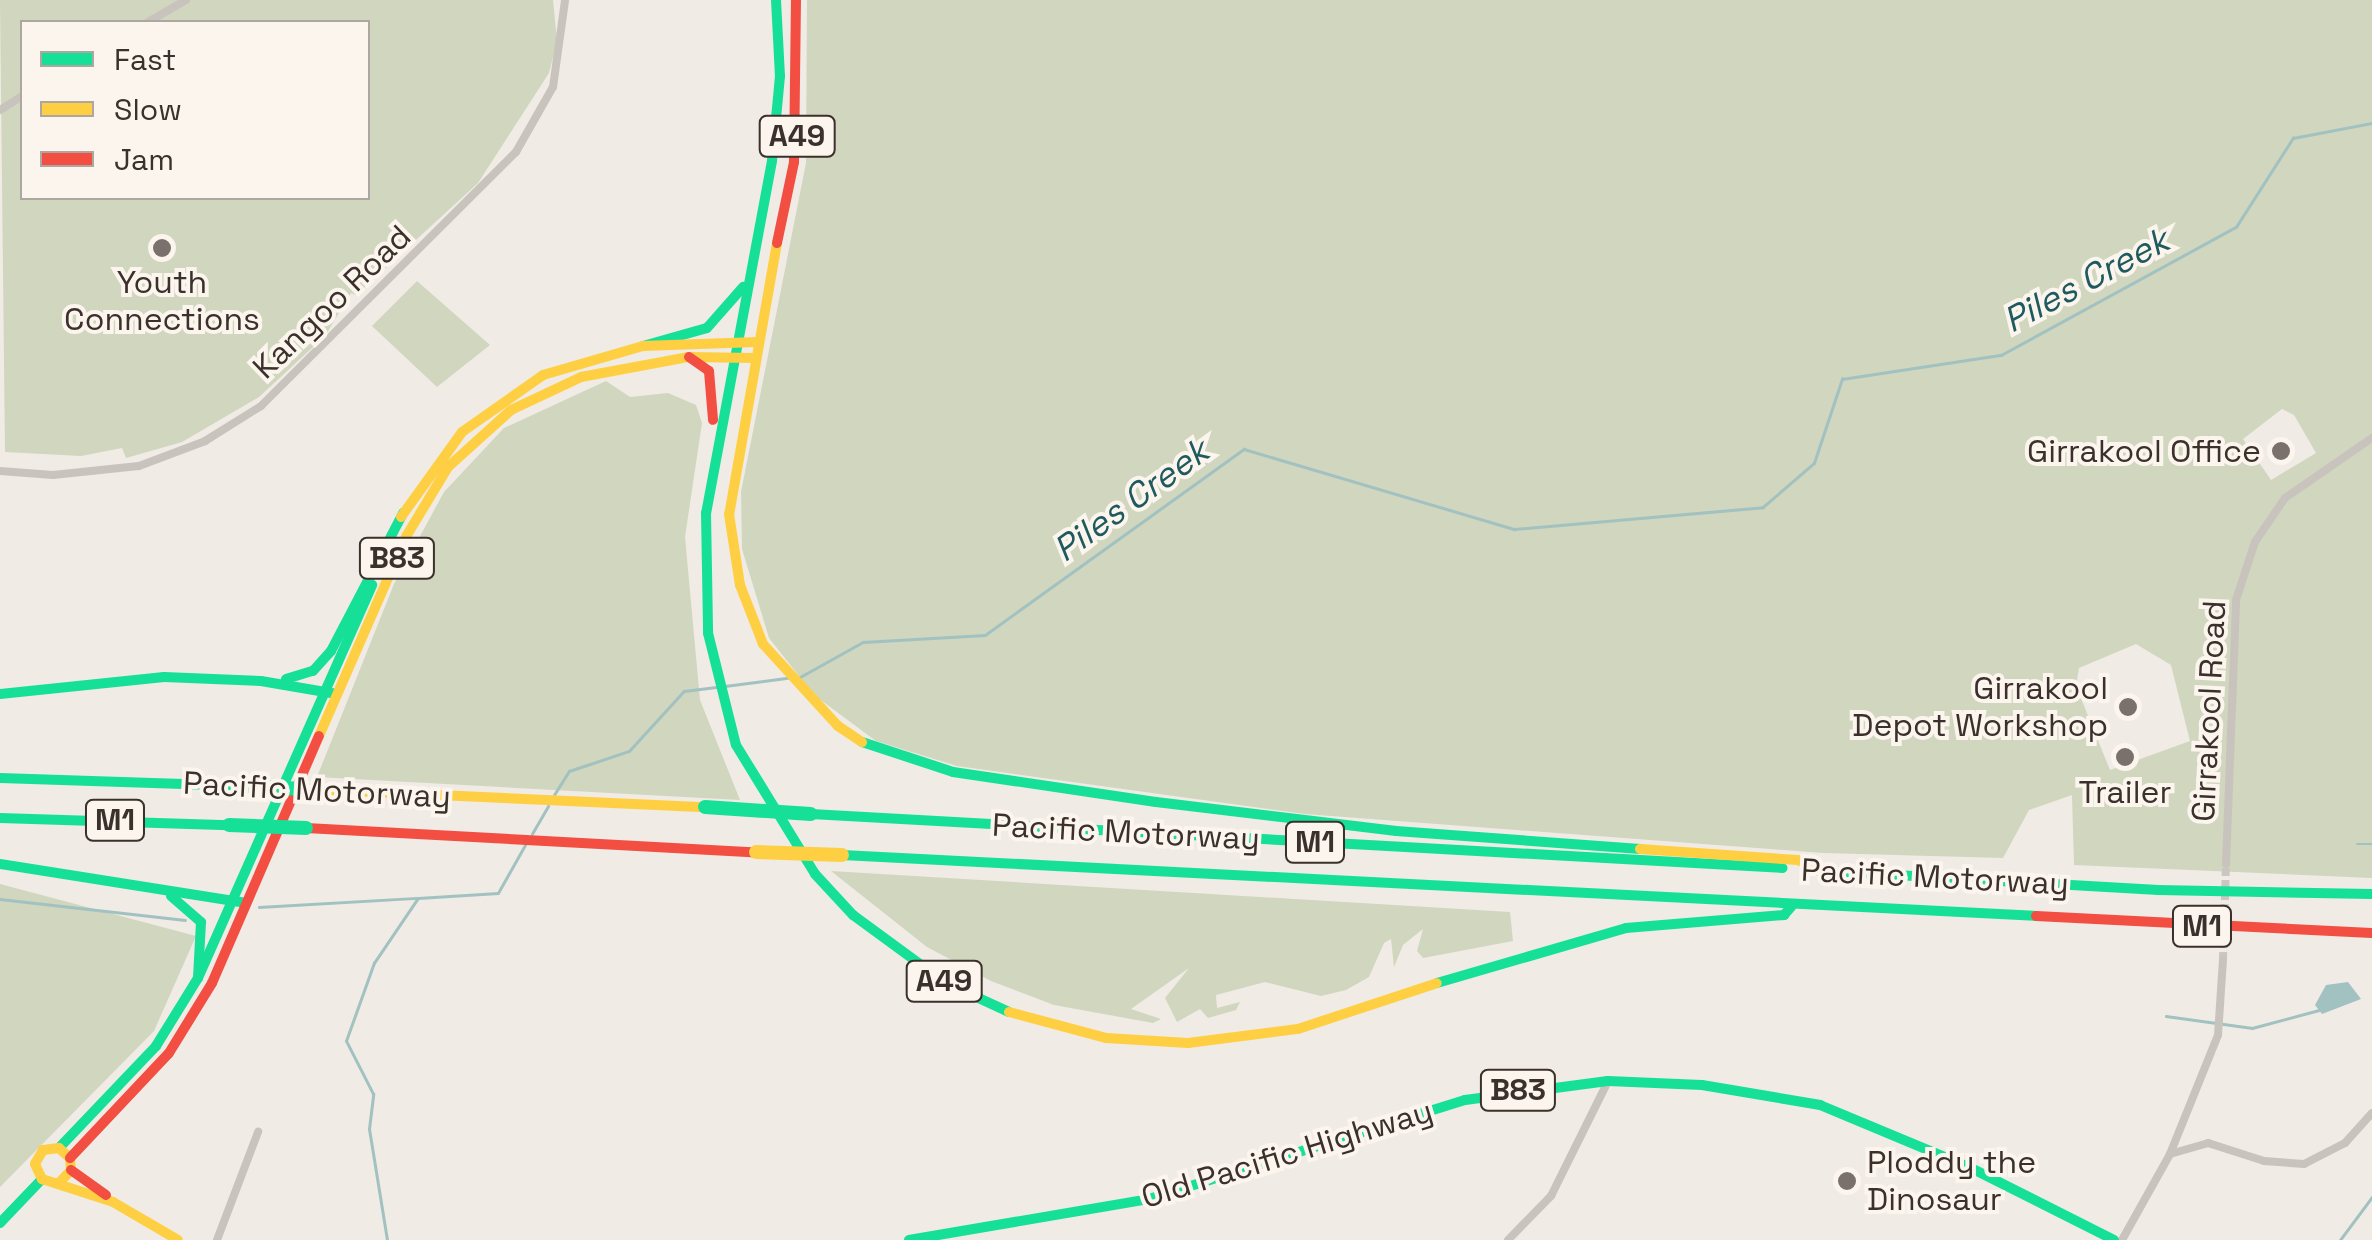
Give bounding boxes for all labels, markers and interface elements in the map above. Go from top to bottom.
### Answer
legend [20,20,370,200]
text: Fast [114,40,176,79]
text: Slow [114,90,182,129]
road number: A49 [757,111,837,161]
text: Jam [114,140,174,179]
street label: Kangoo Road [245,217,419,387]
water label: Piles Creek [1996,219,2176,341]
marker: Youth Connections [151,237,173,259]
place label: Youth Connections [64,264,260,339]
water label: Piles Creek [1045,430,1217,570]
place label: Girrakool Office [2027,432,2261,470]
marker: Girrakool Office [2270,440,2292,462]
road number: B83 [357,533,437,583]
street label: Girrakool Road [2184,599,2234,823]
place label: Girrakool Depot Workshop [1852,670,2108,745]
marker: Girrakool Depot Workshop [2117,696,2139,718]
marker: Trailer [2114,746,2136,768]
street label: Pacific Motorway [182,764,452,816]
place label: Trailer [2079,773,2171,811]
road number: M1 [82,795,148,845]
street label: Pacific Motorway [991,806,1261,858]
road number: M1 [1282,817,1348,867]
street label: Pacific Motorway [1800,851,2070,903]
road number: M1 [2170,901,2234,951]
road number: A49 [904,956,984,1006]
road number: B83 [1478,1065,1558,1115]
street label: Old Pacific Highway [1137,1091,1437,1217]
place label: Ploddy the Dinosaur [1867,1144,2036,1219]
marker: Ploddy the Dinosaur [1836,1170,1858,1192]

